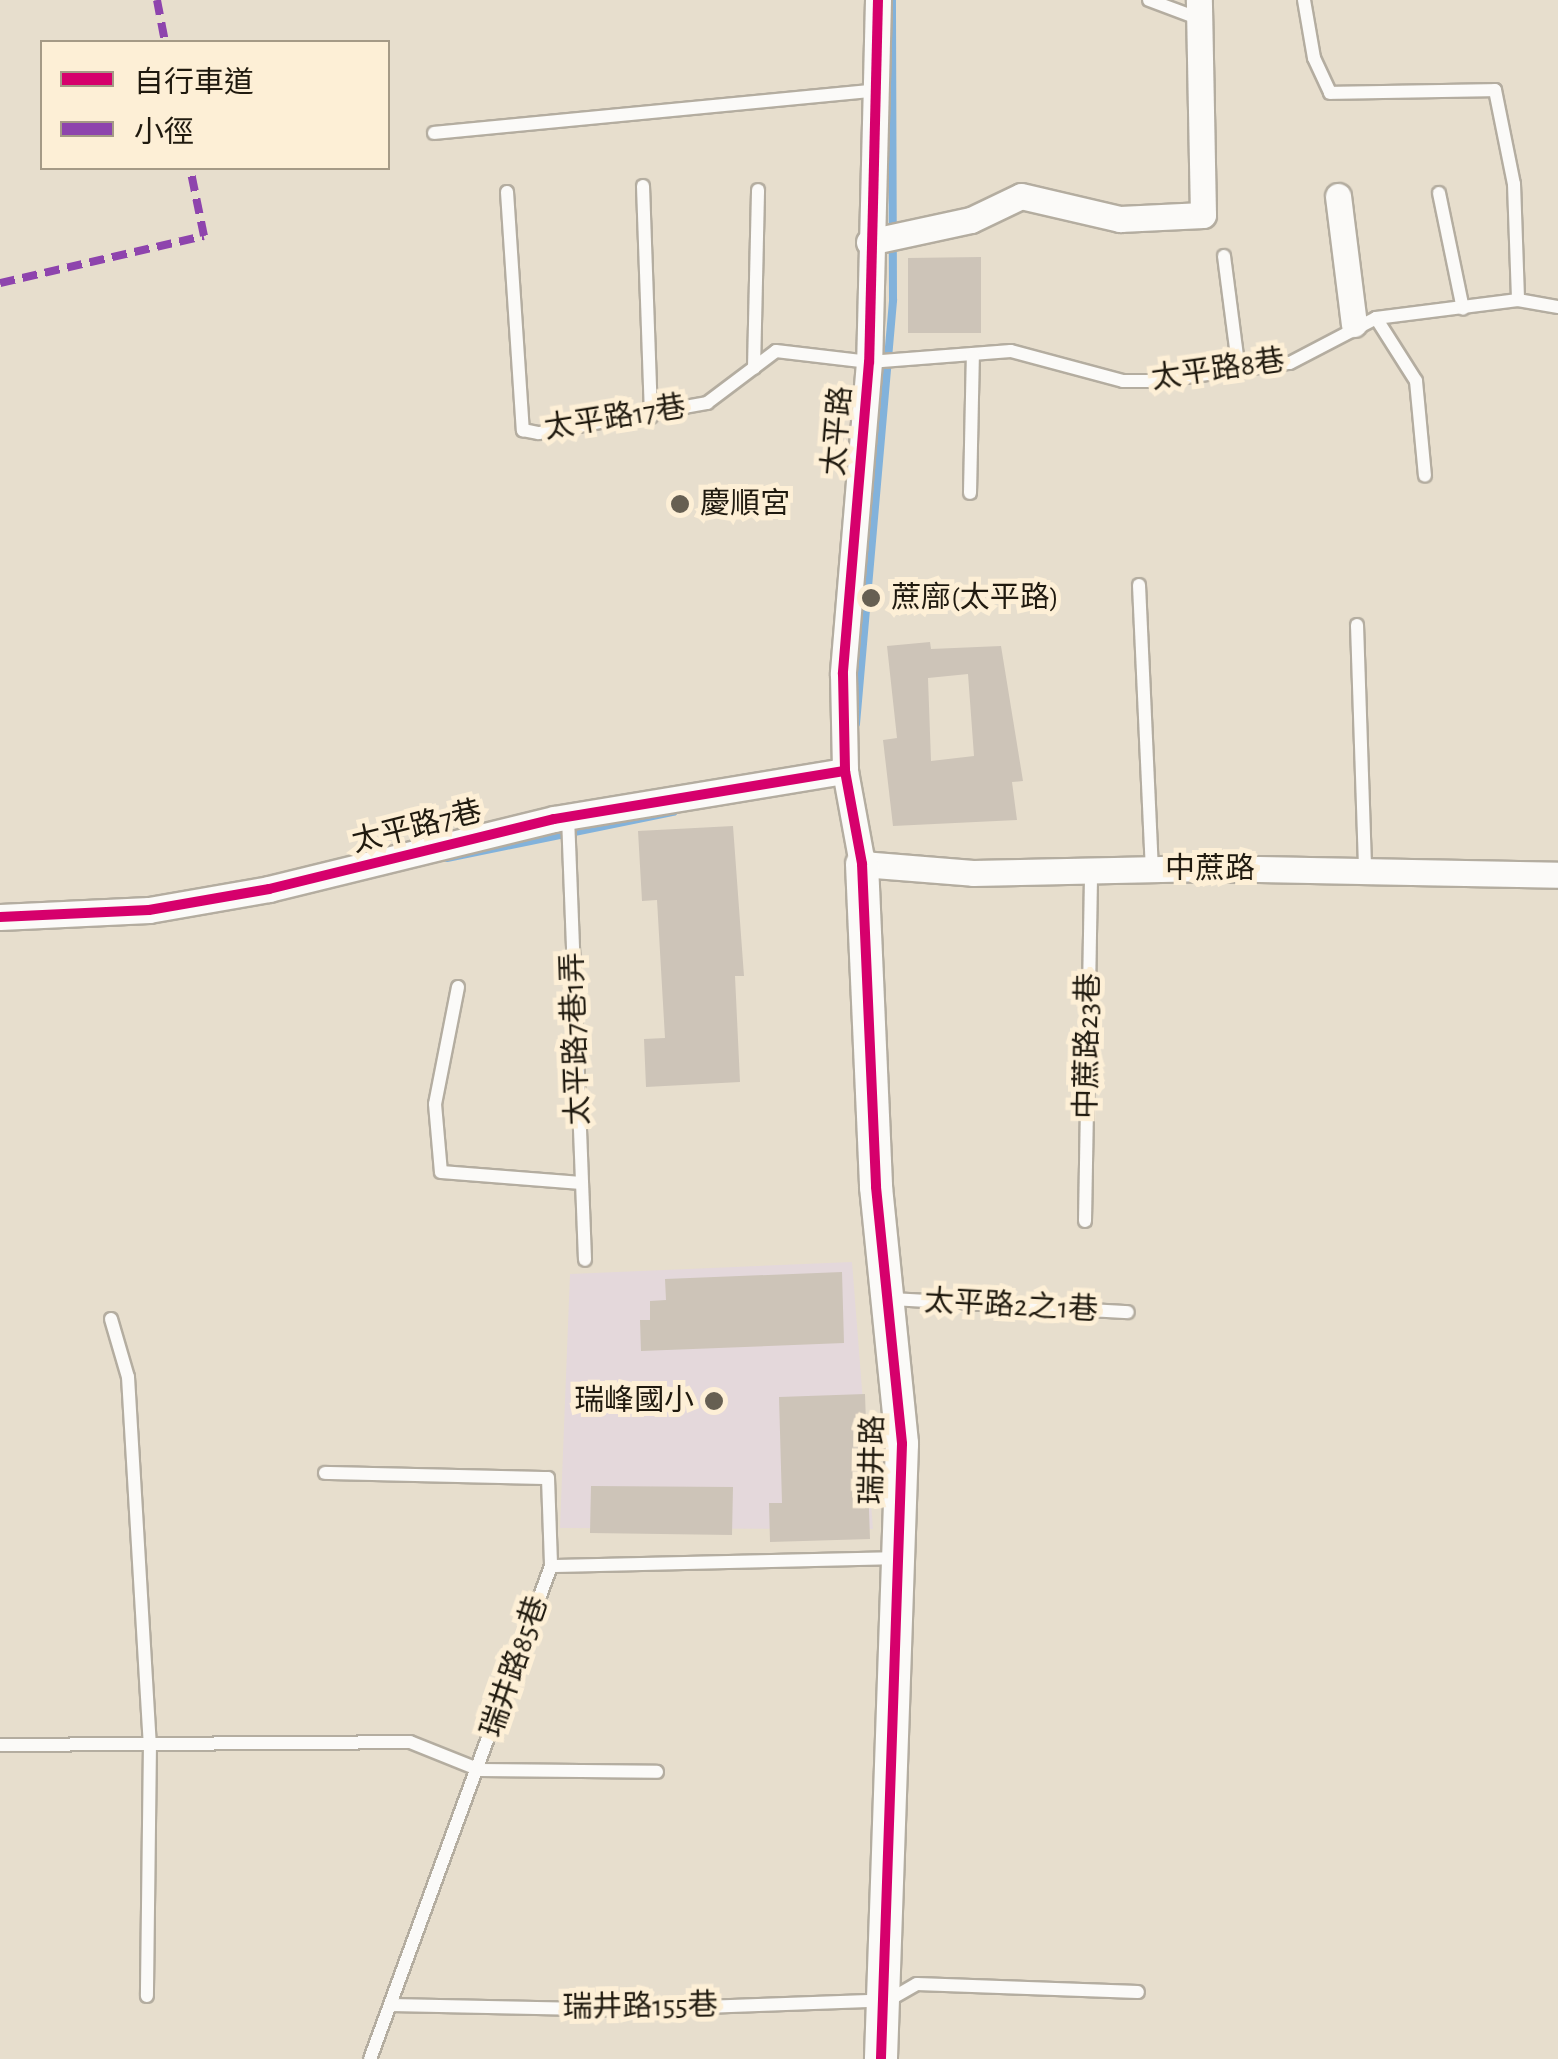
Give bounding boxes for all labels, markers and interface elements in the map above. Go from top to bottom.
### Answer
legend [40,40,390,170]
text: 自行車道 [134,68,254,98]
text: 小徑 [134,118,194,148]
street label: 太平路8巷 [1149,343,1287,397]
street label: 太平路 [816,385,860,477]
street label: 太平路17巷 [542,389,688,447]
place label: 慶順宮 [700,486,790,522]
marker: 慶順宮 [669,493,691,515]
place label: 蔗廍(太平路) [891,580,1059,616]
marker: 蔗廍(太平路) [860,587,882,609]
street label: 太平路7巷 [348,794,486,860]
street label: 中蔗路 [1165,851,1255,887]
street label: 太平路7巷1弄 [555,952,597,1126]
street label: 中蔗路23巷 [1069,973,1107,1119]
street label: 太平路2之1巷 [923,1283,1099,1329]
place label: 瑞峰國小 [574,1383,694,1419]
marker: 瑞峰國小 [703,1390,725,1412]
street label: 瑞井路 [854,1415,892,1505]
street label: 瑞井路85巷 [474,1592,556,1742]
street label: 瑞井路155巷 [562,1988,718,2026]

